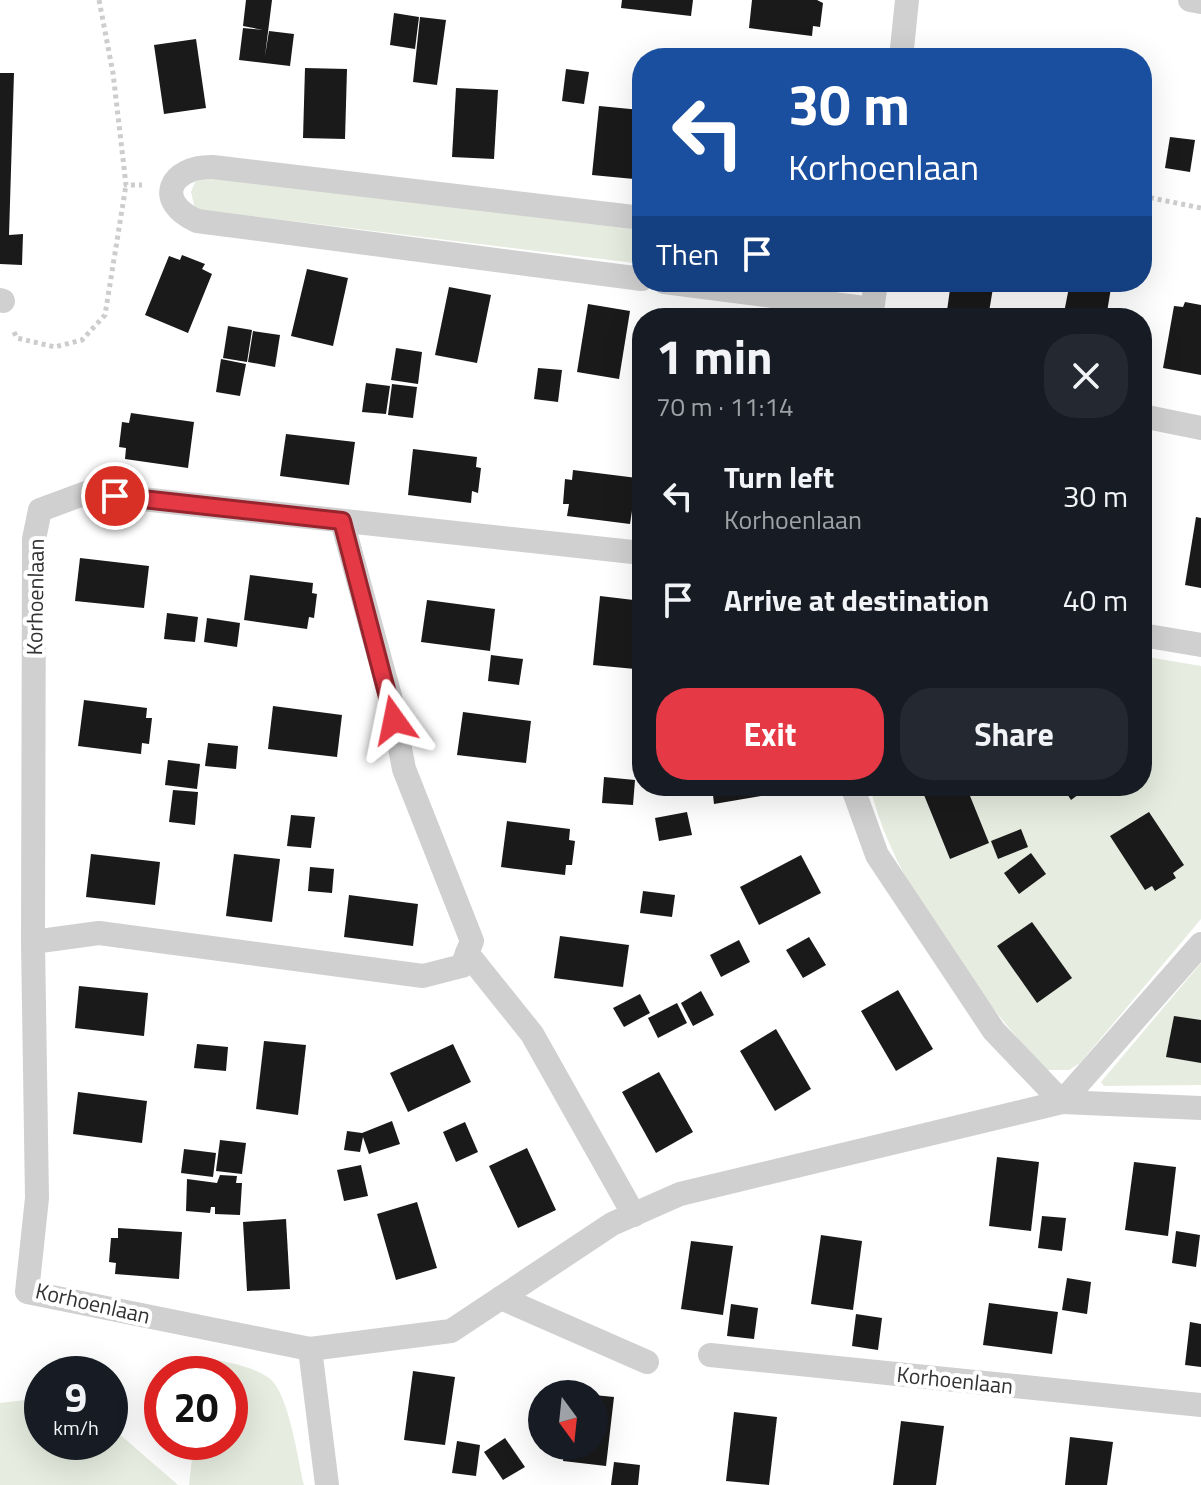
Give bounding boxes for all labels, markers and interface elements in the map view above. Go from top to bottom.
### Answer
text: 30 m [788,62,910,147]
icon: left [656,80,760,184]
text: Korhoenlaan [788,139,979,194]
text: Then [656,231,719,277]
icon: arrive [735,232,779,276]
text: 1 min [656,320,773,393]
button: close [1044,334,1128,418]
text: 70 m · 11:14 [656,387,794,426]
text: Turn left [724,454,834,500]
pin [81,462,149,530]
text: 30 m [1063,473,1128,519]
icon: arrive [93,474,137,518]
icon: left [656,474,700,518]
text: Korhoenlaan [724,500,862,539]
street label: Korhoenlaan [17,538,53,656]
text: Arrive at destination [724,577,989,623]
text: 40 m [1063,577,1128,623]
icon: arrive [656,578,700,622]
position arrow [352,678,436,762]
button: Exit [656,688,884,780]
button: Share [900,688,1128,780]
street label: Korhoenlaan [32,1273,154,1333]
speed limit sign: 20 [144,1356,248,1460]
street label: Korhoenlaan [895,1357,1015,1403]
text: 9 [65,1367,87,1428]
north arrow [528,1380,608,1460]
map controls [528,1380,608,1460]
text: km/h [53,1412,99,1443]

